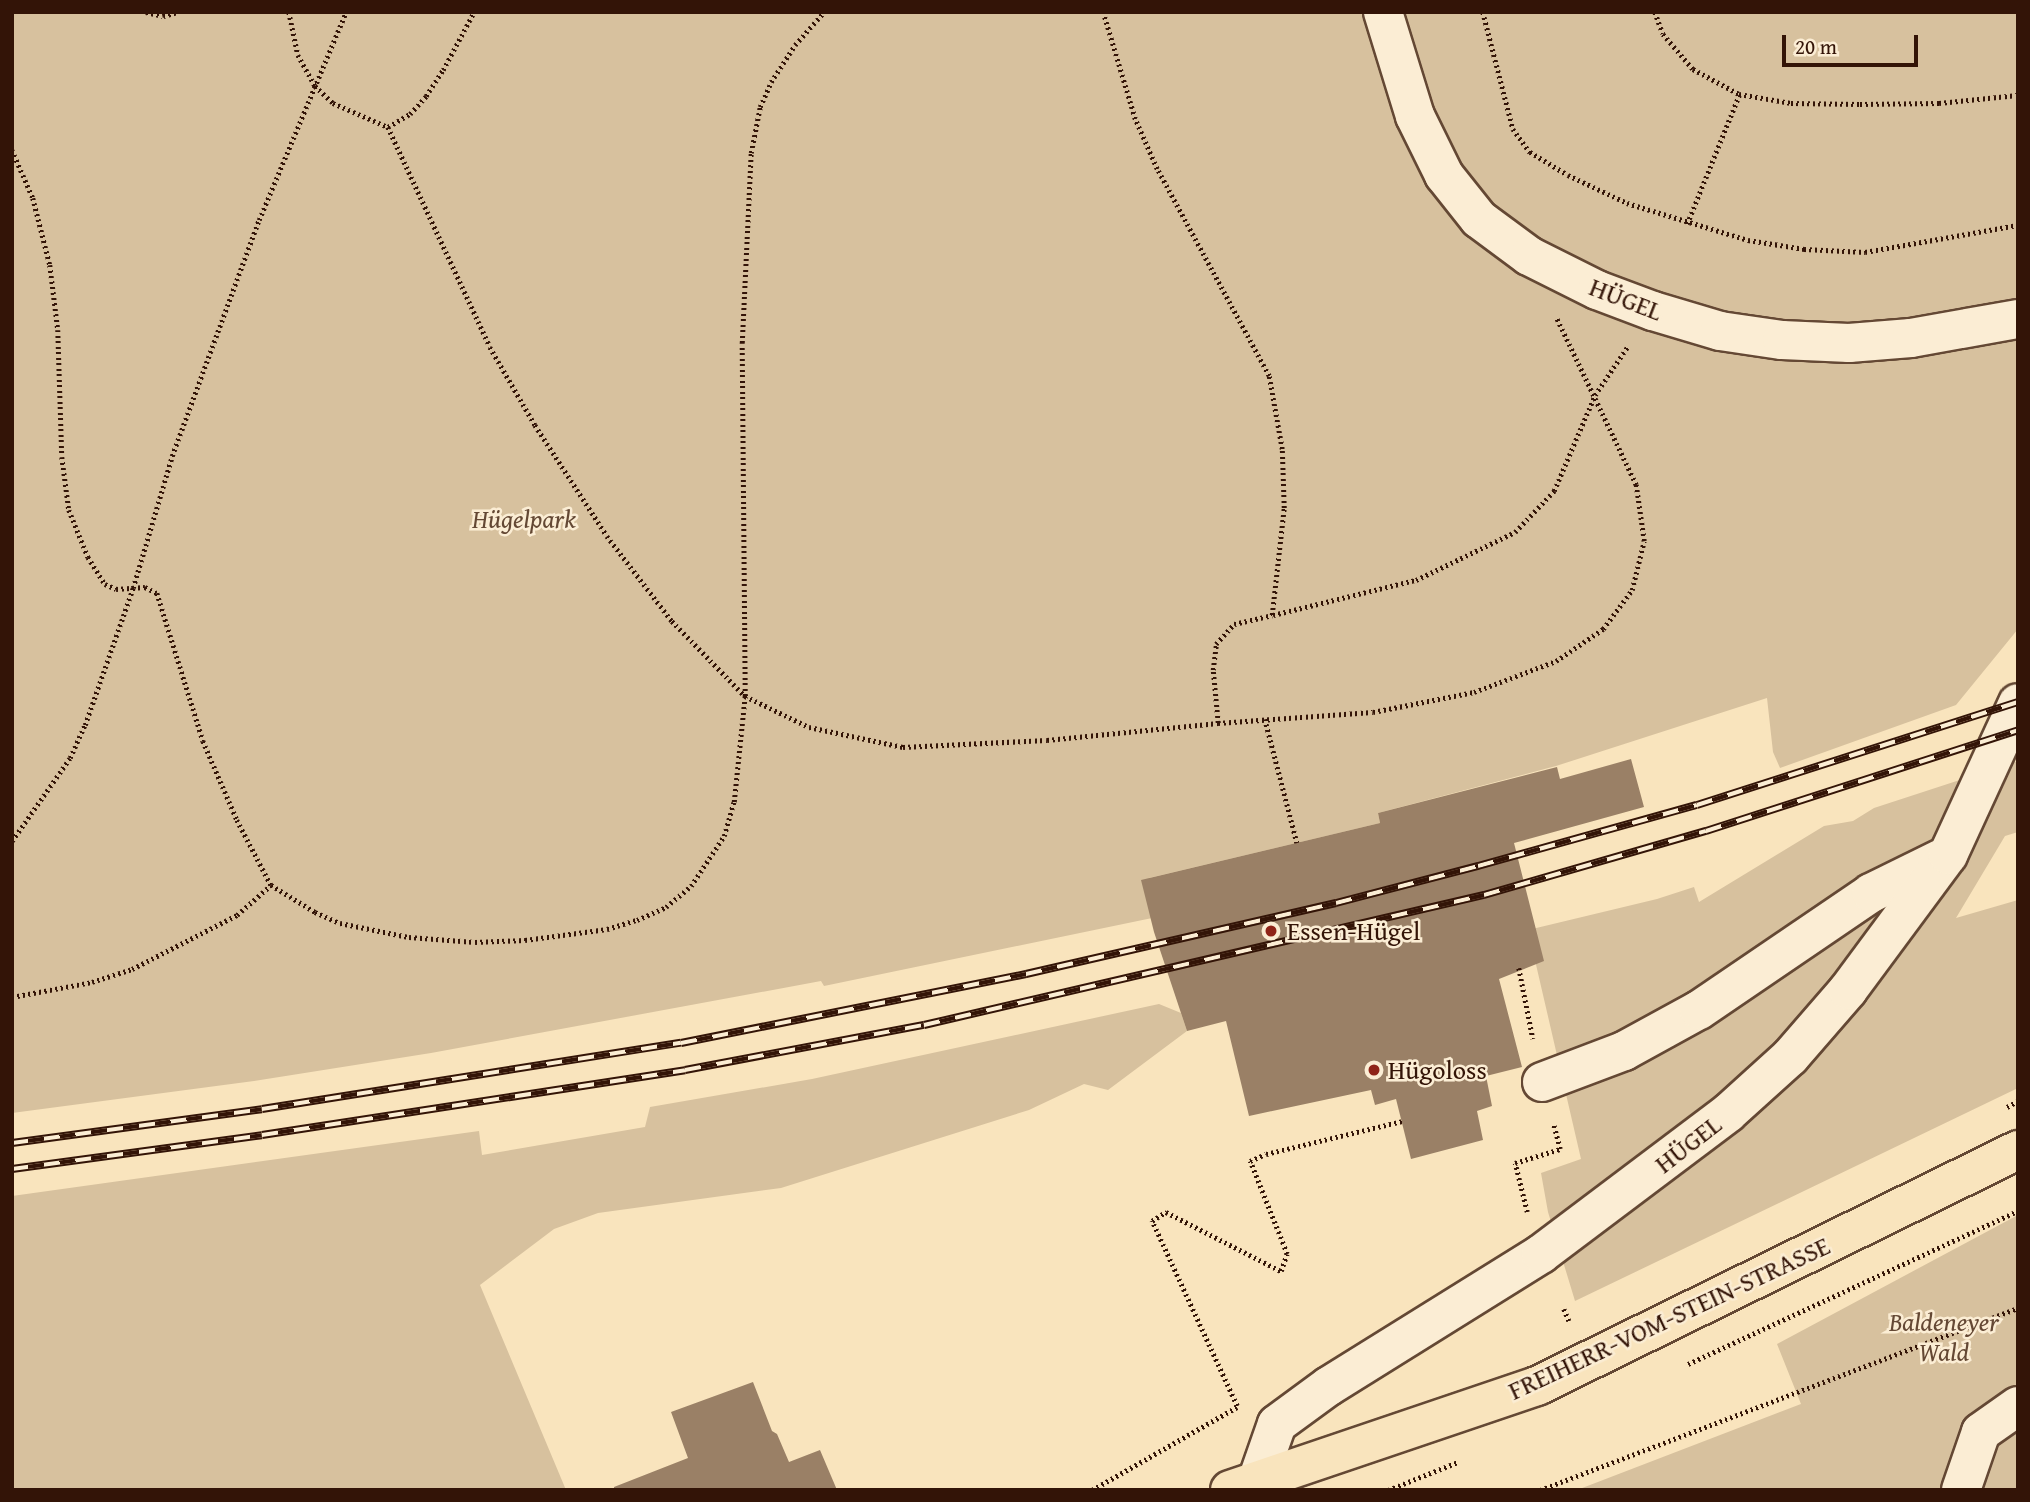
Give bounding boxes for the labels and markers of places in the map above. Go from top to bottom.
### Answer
place label: Essen-Hügel [1287,915,1420,947]
marker: Essen-Hügel [1261,921,1281,941]
place label: Hügoloss [1388,1054,1487,1086]
marker: Hügoloss [1366,1062,1382,1078]

